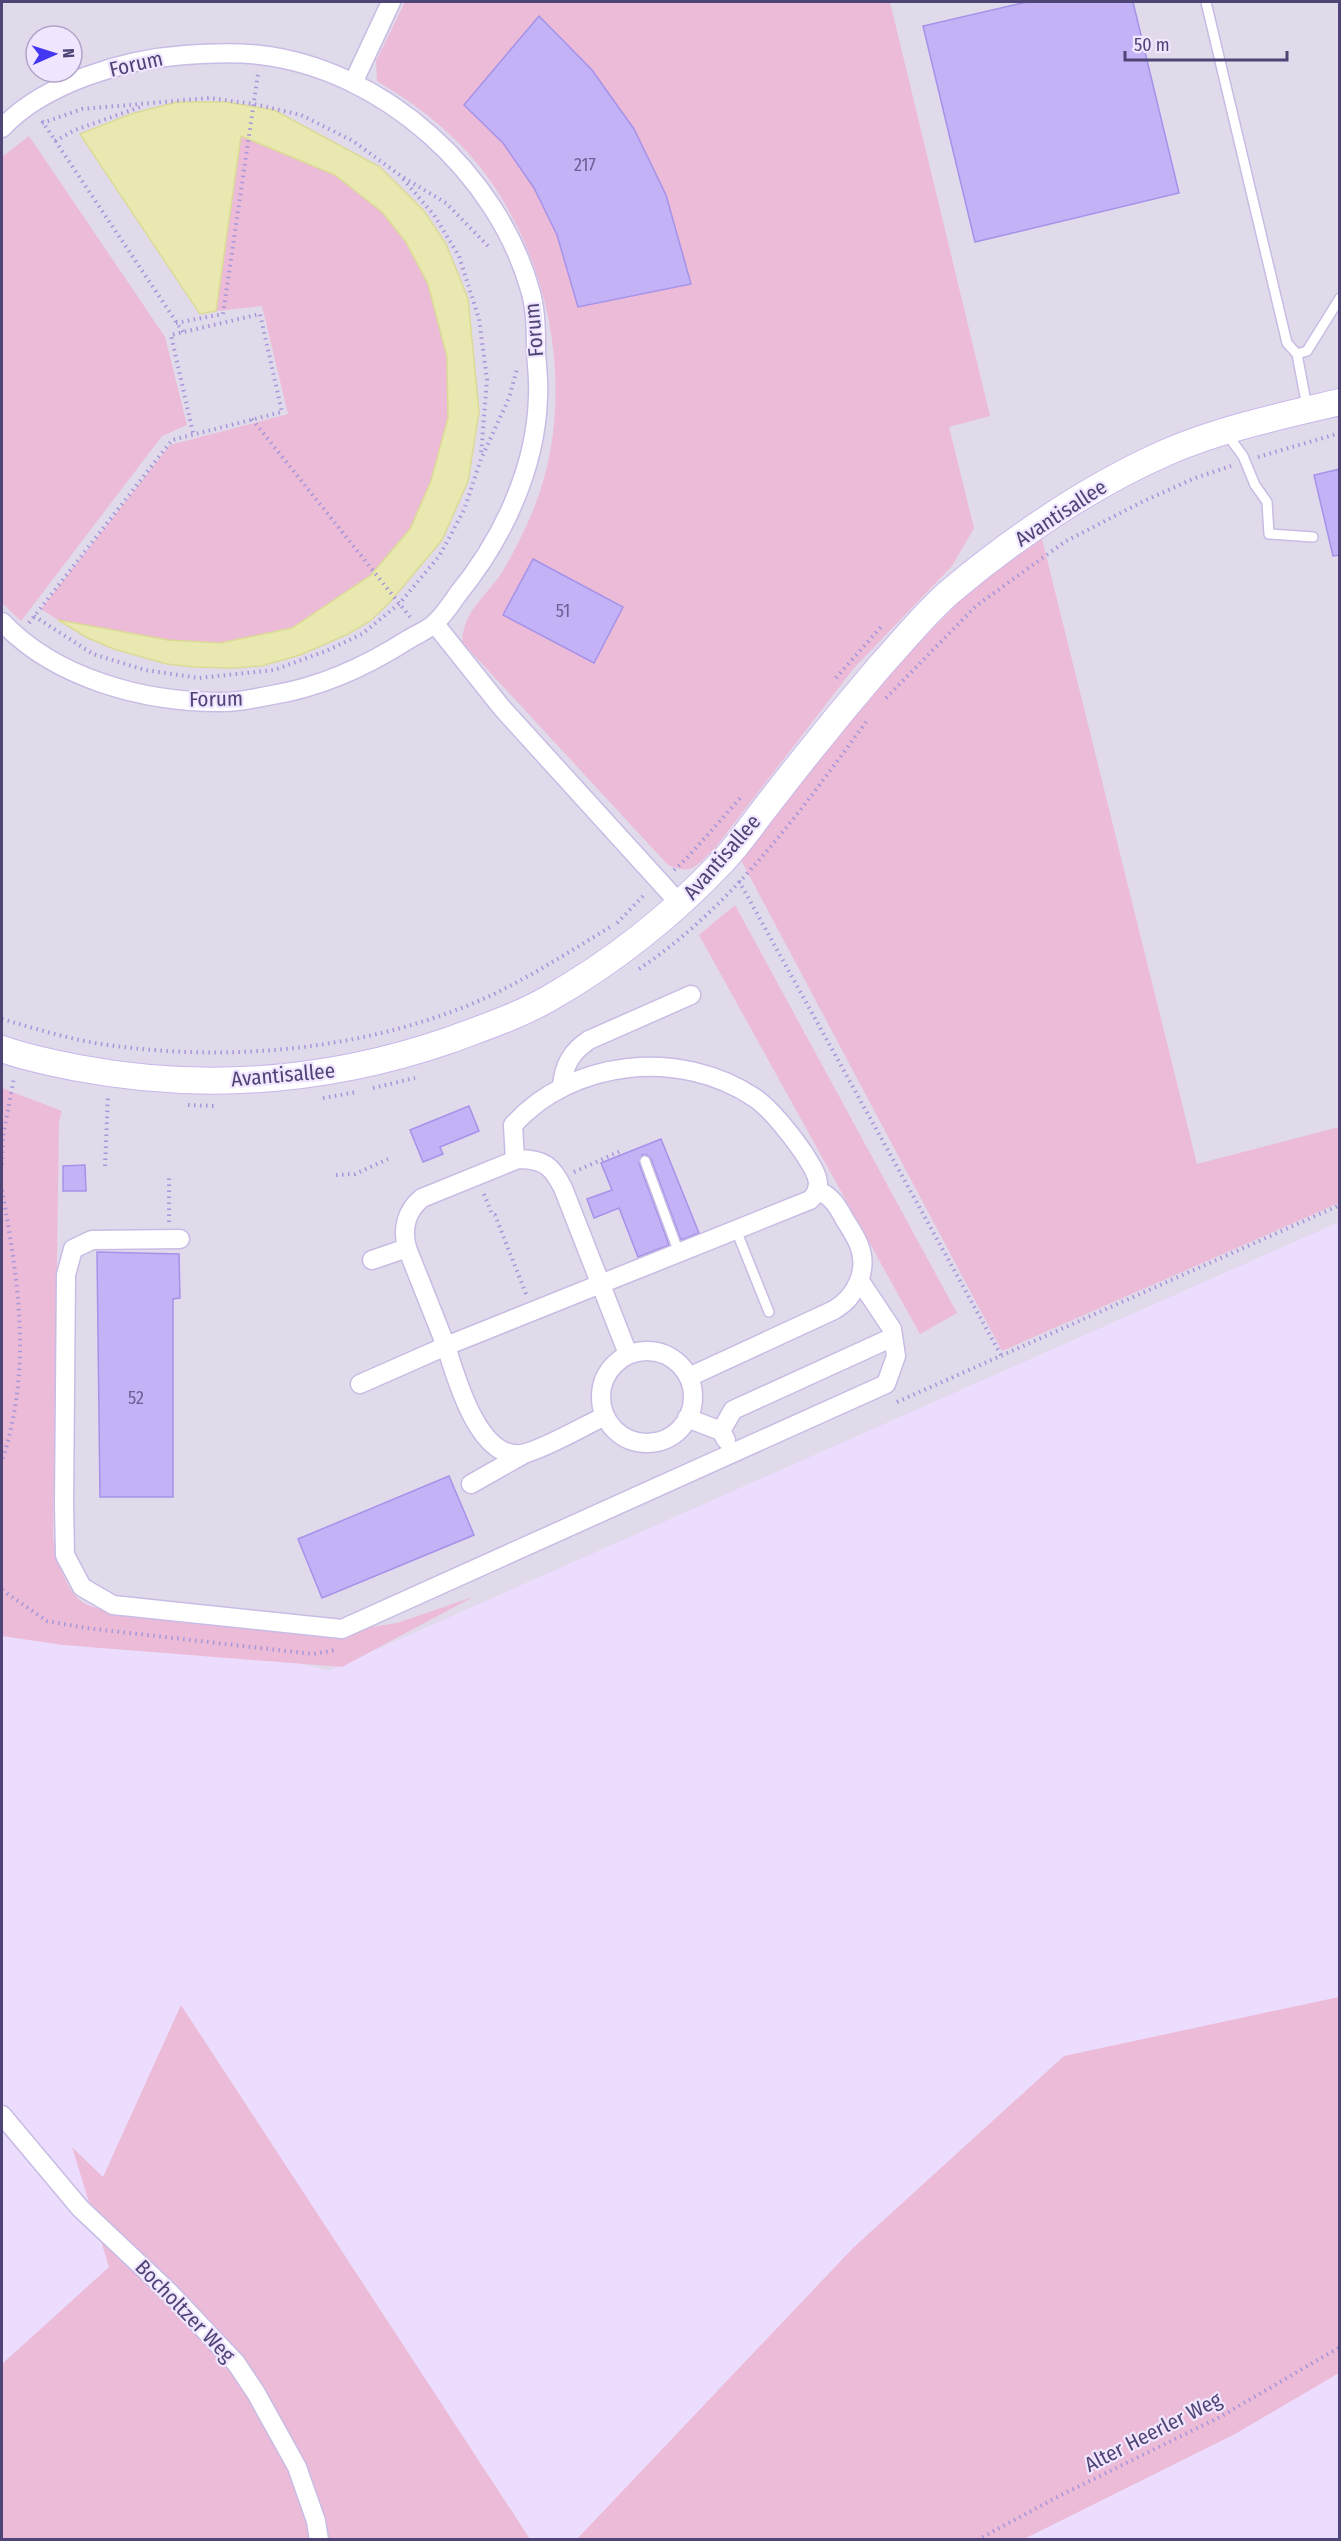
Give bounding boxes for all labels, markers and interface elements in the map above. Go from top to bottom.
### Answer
north arrow [24,24,84,84]
scale bar [1125,24,1287,62]
text: 50 m [1134,34,1170,56]
street label: Forum [107,45,165,83]
text: N [59,48,78,59]
house number: 217 [574,154,596,176]
street label: Forum [519,302,549,358]
street label: Avantisallee [1010,474,1112,552]
house number: 51 [556,600,570,622]
street label: Forum [189,686,243,712]
street label: Avantisallee [678,809,766,905]
street label: Avantisallee [230,1058,336,1092]
house number: 52 [128,1387,144,1409]
street label: Bocholtzer Weg [130,2254,240,2368]
street label: Alter Heerler Weg [1080,2386,1226,2478]

